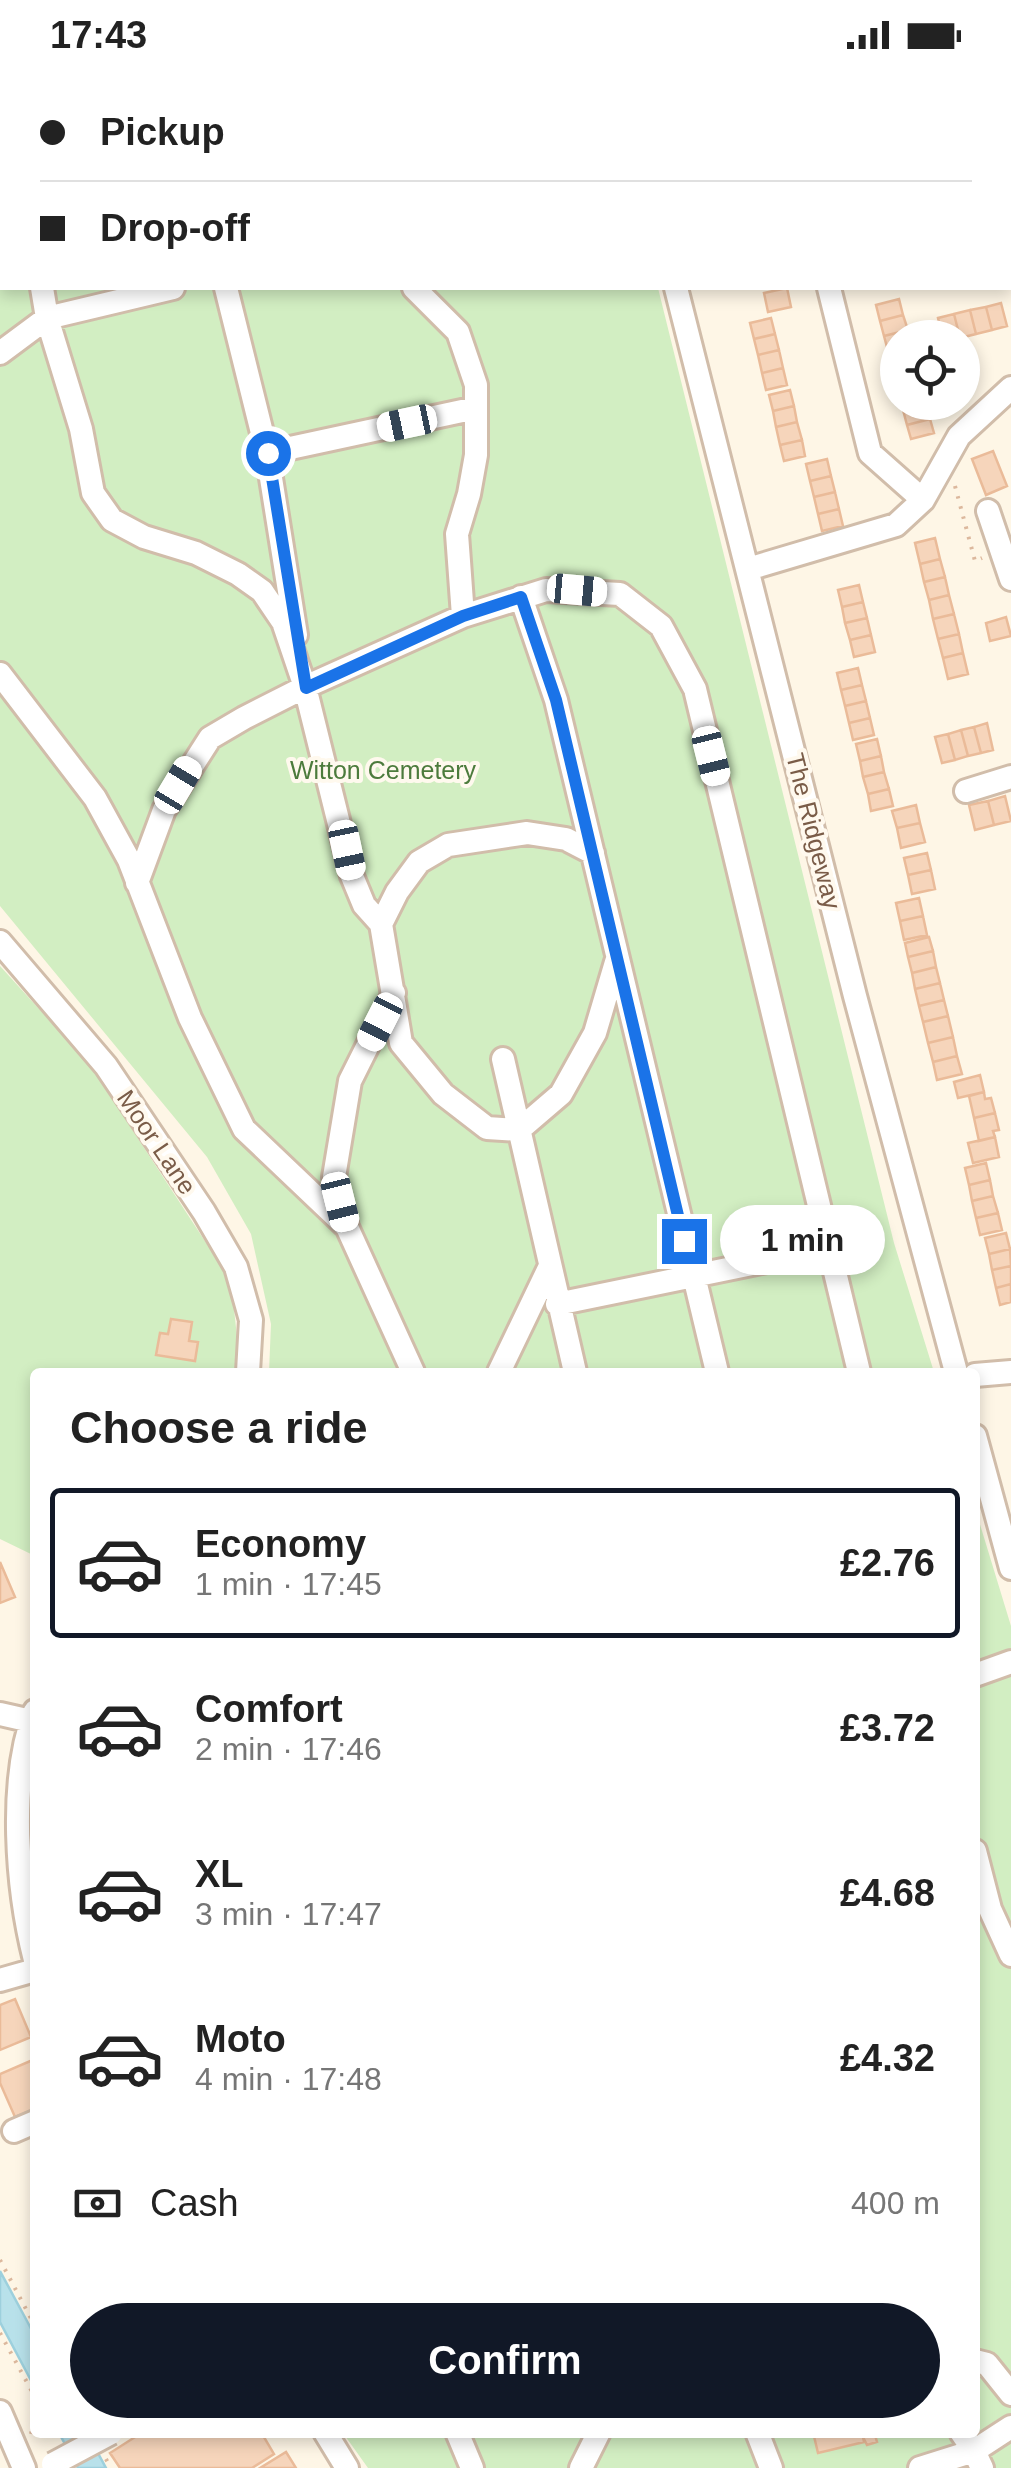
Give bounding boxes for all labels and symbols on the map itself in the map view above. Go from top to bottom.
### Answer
car [375,402,439,444]
route start [246,431,291,476]
car [546,572,608,608]
car [689,723,733,789]
street label: The Ridgeway [781,750,847,912]
car [150,752,206,818]
park label: Witton Cemetery [290,756,477,784]
car [326,818,368,882]
car [353,988,407,1056]
street label: Moor Lane [112,1085,202,1199]
car [318,1169,362,1235]
callout: 1 min [719,1206,884,1276]
route end [662,1219,707,1264]

